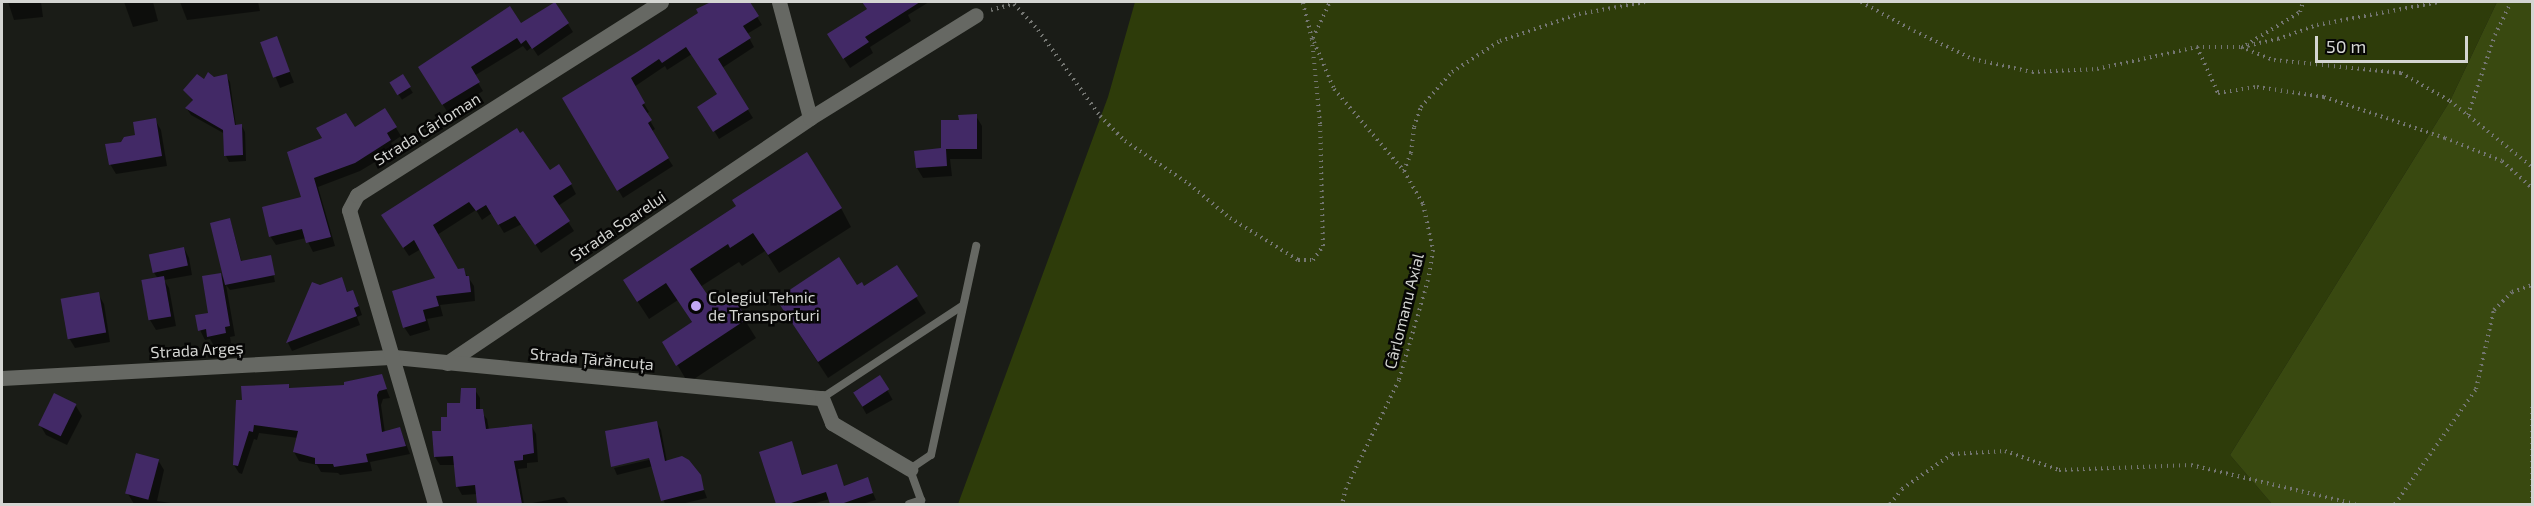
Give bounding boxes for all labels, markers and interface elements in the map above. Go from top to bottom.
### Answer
scale bar [2318,24,2471,62]
text: 50 m [2326,35,2366,57]
street label: Strada Cârloman [370,89,484,169]
street label: Strada Soarelui [567,187,669,265]
street label: Cârlomanu Axial [1380,251,1428,371]
place label: Colegiul Tehnic de Transporturi [708,287,820,325]
marker: Colegiul Tehnic de Transporturi [689,299,703,313]
street label: Strada Argeș [150,338,244,362]
street label: Strada Țărăncuța [529,344,655,374]

